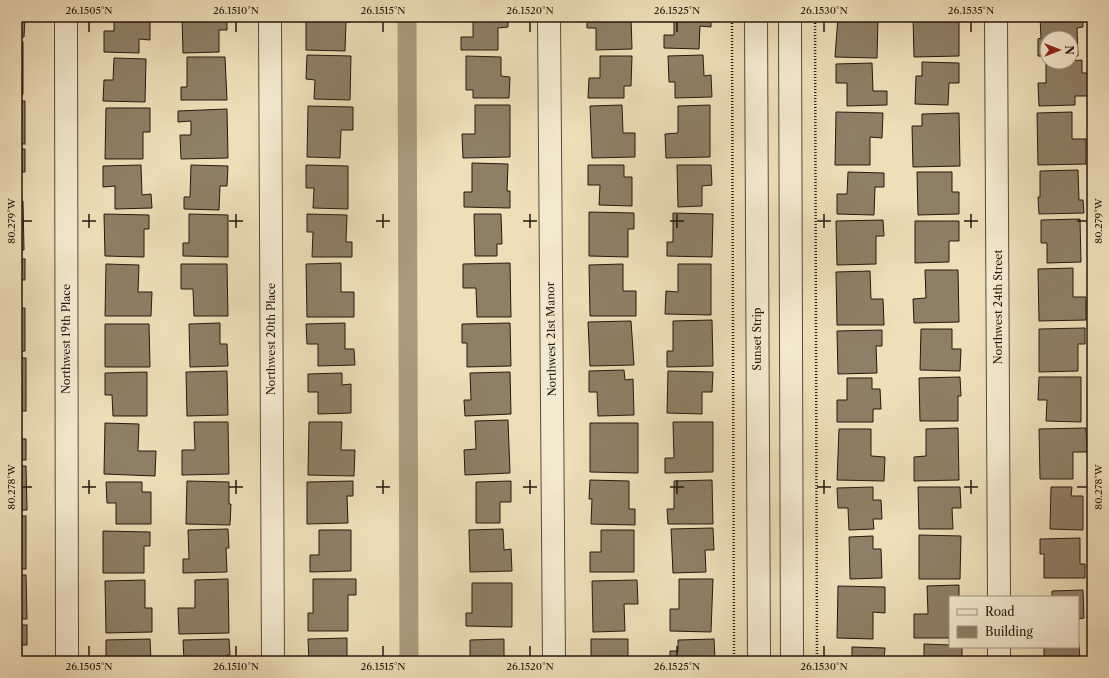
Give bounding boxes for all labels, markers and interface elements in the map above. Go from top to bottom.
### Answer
text: 26.1505°N [65,4,113,17]
text: 26.1510°N [213,4,259,17]
text: 26.1515°N [360,4,406,17]
text: 26.1520°N [506,4,554,17]
text: 26.1525°N [654,4,700,17]
text: 26.1530°N [800,4,848,17]
text: 26.1535°N [948,4,994,17]
north arrow [1039,30,1079,70]
text: N [1062,45,1076,55]
text: 80.279°W [5,197,18,244]
text: 80.279°W [1092,197,1105,244]
street label: Northwest 24th Street [991,250,1005,364]
street label: Northwest 21st Manor [543,281,559,396]
street label: Northwest 20th Place [264,283,278,395]
street label: Northwest 19th Place [59,284,73,394]
street label: Sunset Strip [750,307,764,371]
text: 80.278°W [5,463,18,510]
text: 80.278°W [1092,463,1105,510]
legend [949,596,1079,648]
text: Road [985,604,1015,619]
text: Building [985,624,1033,639]
text: 26.1505°N [65,660,113,673]
text: 26.1510°N [213,660,259,673]
text: 26.1515°N [360,660,406,673]
text: 26.1520°N [506,660,554,673]
text: 26.1525°N [654,660,700,673]
text: 26.1530°N [800,660,848,673]

